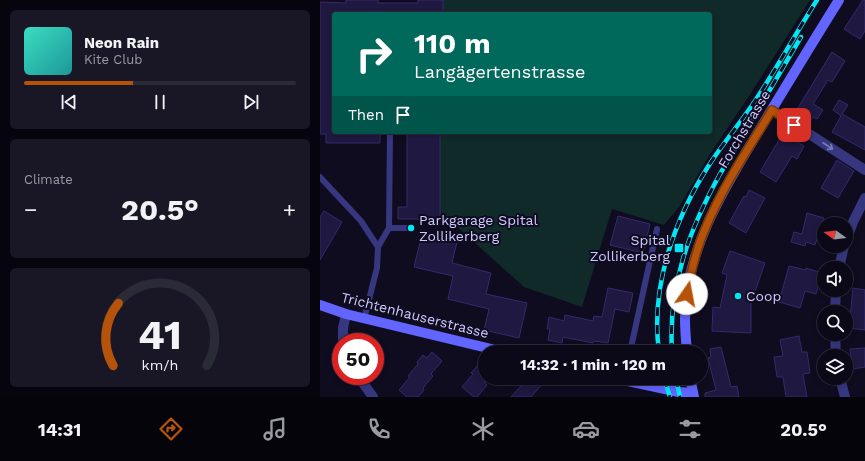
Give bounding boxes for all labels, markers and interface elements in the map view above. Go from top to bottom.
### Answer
text: 110 m [414,27,491,60]
icon: right [348,28,400,80]
text: Neon Rain [84,34,159,52]
text: Kite Club [84,52,142,67]
text: Langägertenstrasse [414,61,585,82]
street label: Forchstrasse [715,87,773,171]
icon: previous [58,91,80,113]
icon: pause [149,91,171,113]
icon: next [240,91,262,113]
icon: arrive [392,104,414,126]
text: Then [348,106,384,124]
pin [777,108,811,142]
icon: arrive [783,114,805,136]
one-way arrow [822,142,833,150]
text: Climate [24,172,73,187]
text: 20.5° [121,192,199,227]
text: − [24,197,37,222]
text: + [283,197,296,222]
place label: Parkgarage Spital Zollikerberg [419,212,538,244]
north arrow [817,217,853,253]
map controls [817,217,853,385]
marker: Parkgarage Spital Zollikerberg [406,223,416,233]
place label: Spital Zollikerberg [590,232,671,264]
marker: Spital Zollikerberg [673,242,685,254]
button: sound [817,261,853,297]
position arrow [666,273,708,315]
place label: Coop [746,288,781,304]
street label: Trichtenhauserstrasse [340,289,490,341]
marker: Coop [733,291,743,301]
button: search [817,305,853,341]
text: 41 [138,309,182,358]
speed limit sign: 50 [332,333,384,385]
button: layers [817,349,853,385]
text: km/h [142,356,178,372]
text: 14:32 · 1 min · 120 m [520,356,666,374]
icon: directions [157,415,185,443]
icon: music [261,415,289,443]
icon: phone [365,415,393,443]
icon: climate [469,415,497,443]
icon: car [572,415,600,443]
icon: filters [676,415,704,443]
text: 14:31 [38,419,81,440]
text: 20.5° [780,419,827,440]

